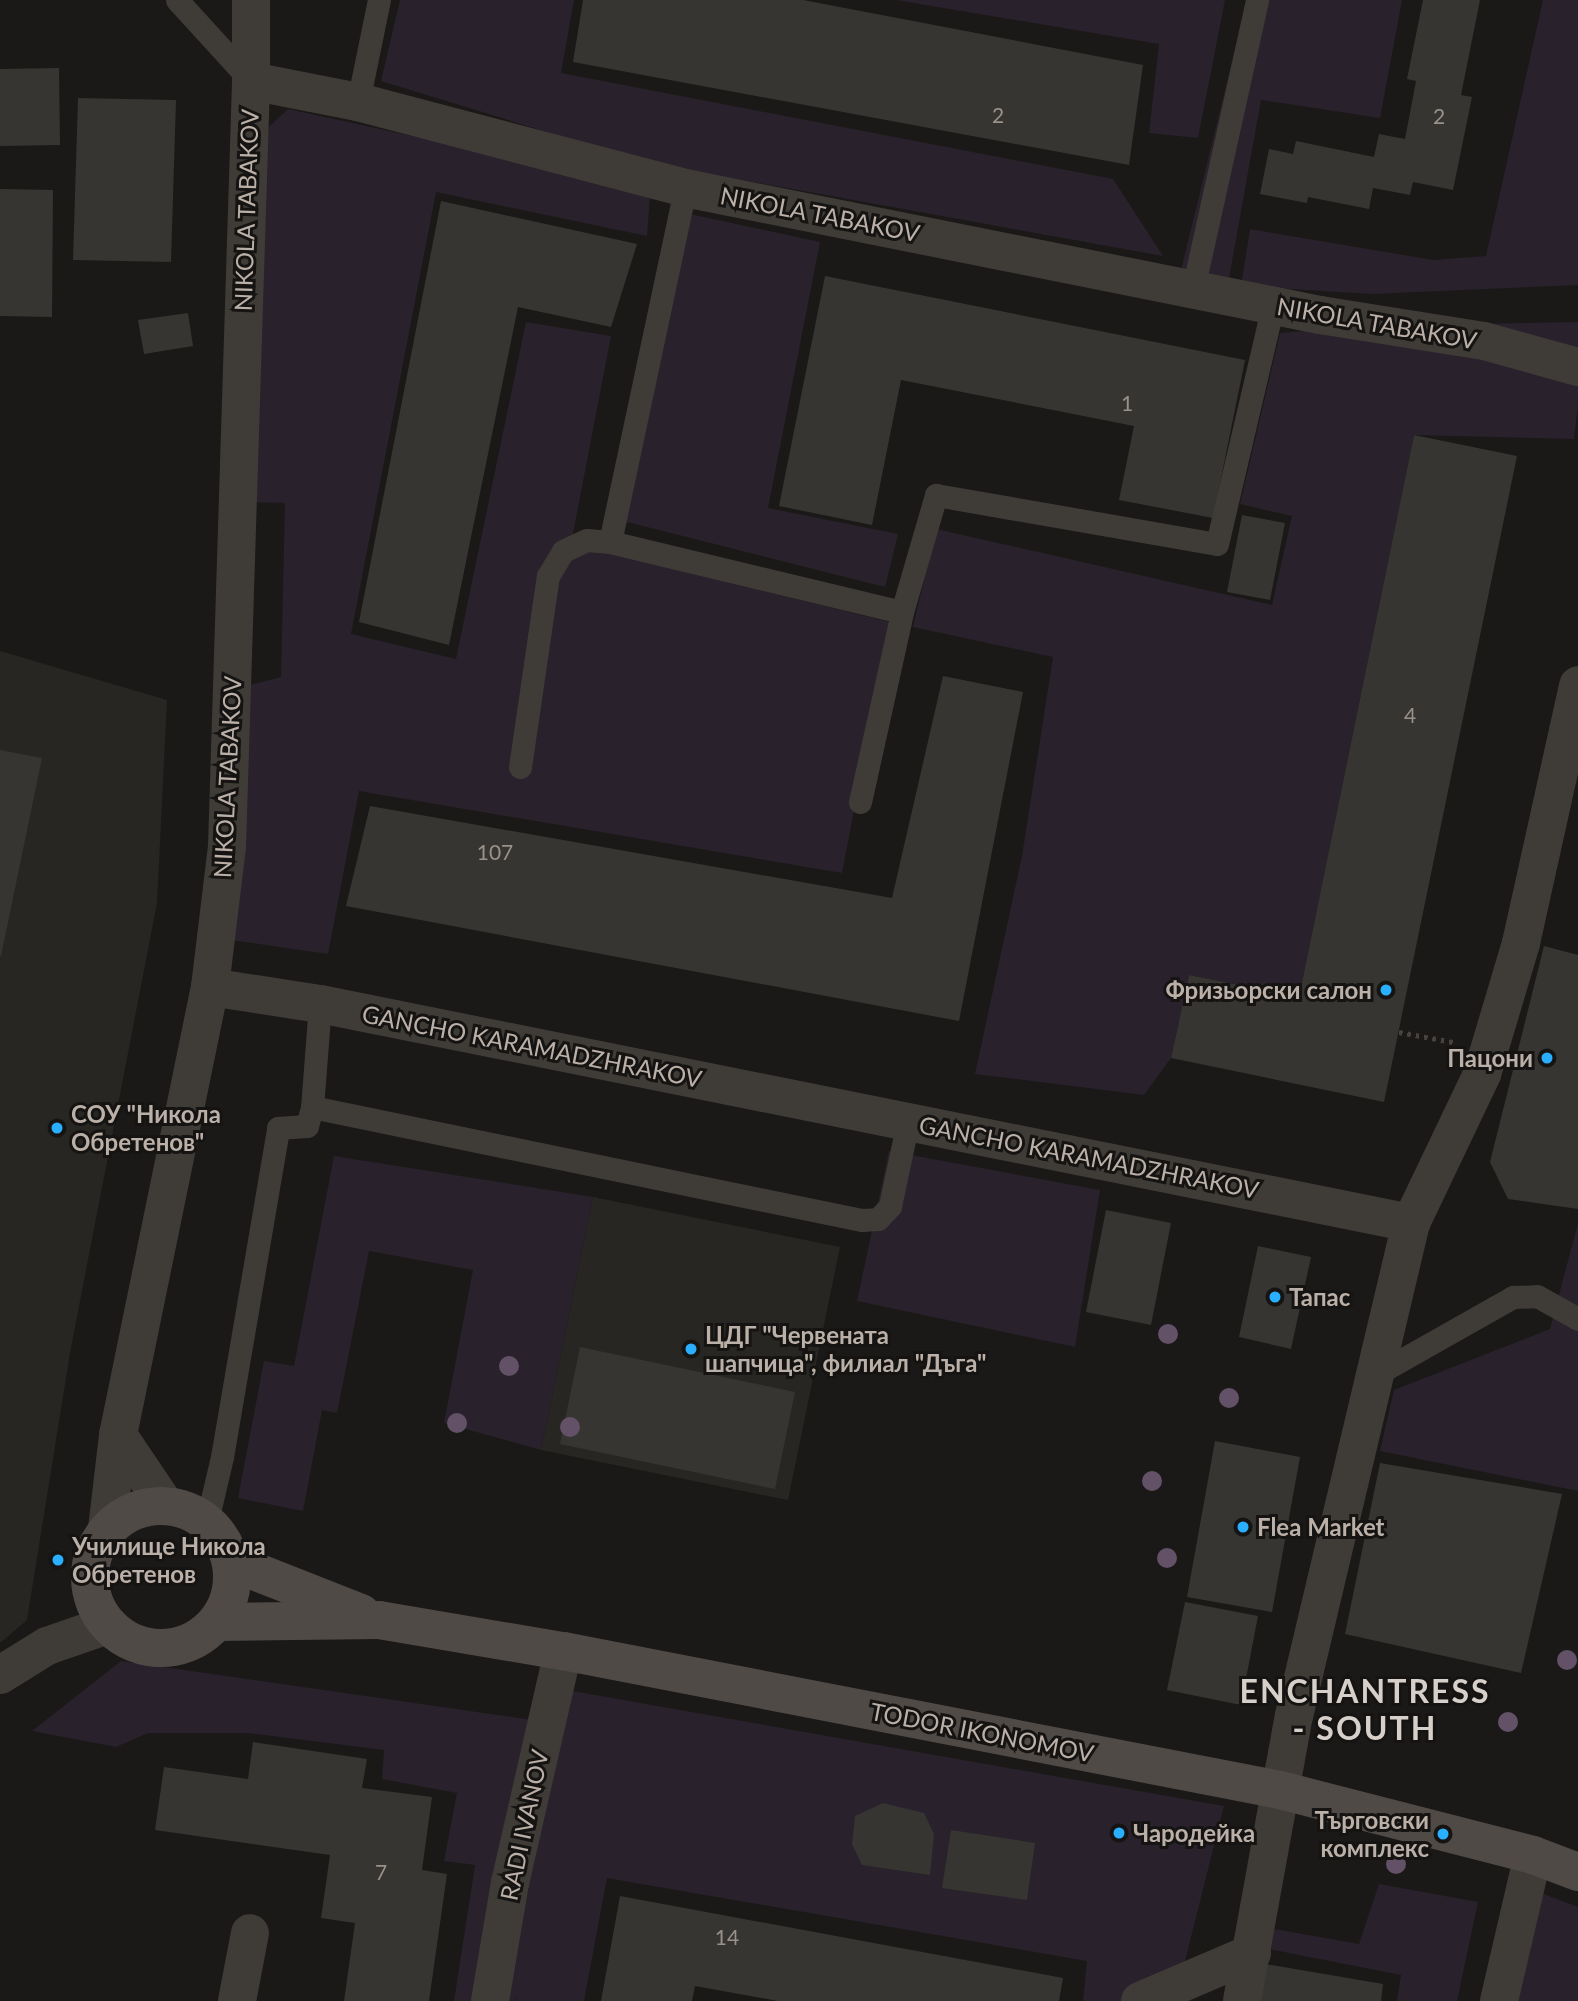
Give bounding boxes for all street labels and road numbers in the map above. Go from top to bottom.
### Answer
street label: NIKOLA TABAKOV [228,108,264,312]
street label: NIKOLA TABAKOV [717,180,923,248]
street label: NIKOLA TABAKOV [1274,291,1480,355]
street label: NIKOLA TABAKOV [207,674,247,880]
street label: GANCHO KARAMADZHRAKOV [360,999,704,1093]
street label: GANCHO KARAMADZHRAKOV [917,1110,1261,1204]
street label: TODOR IKONOMOV [868,1696,1096,1768]
street label: RADI IVANOV [494,1747,554,1903]

